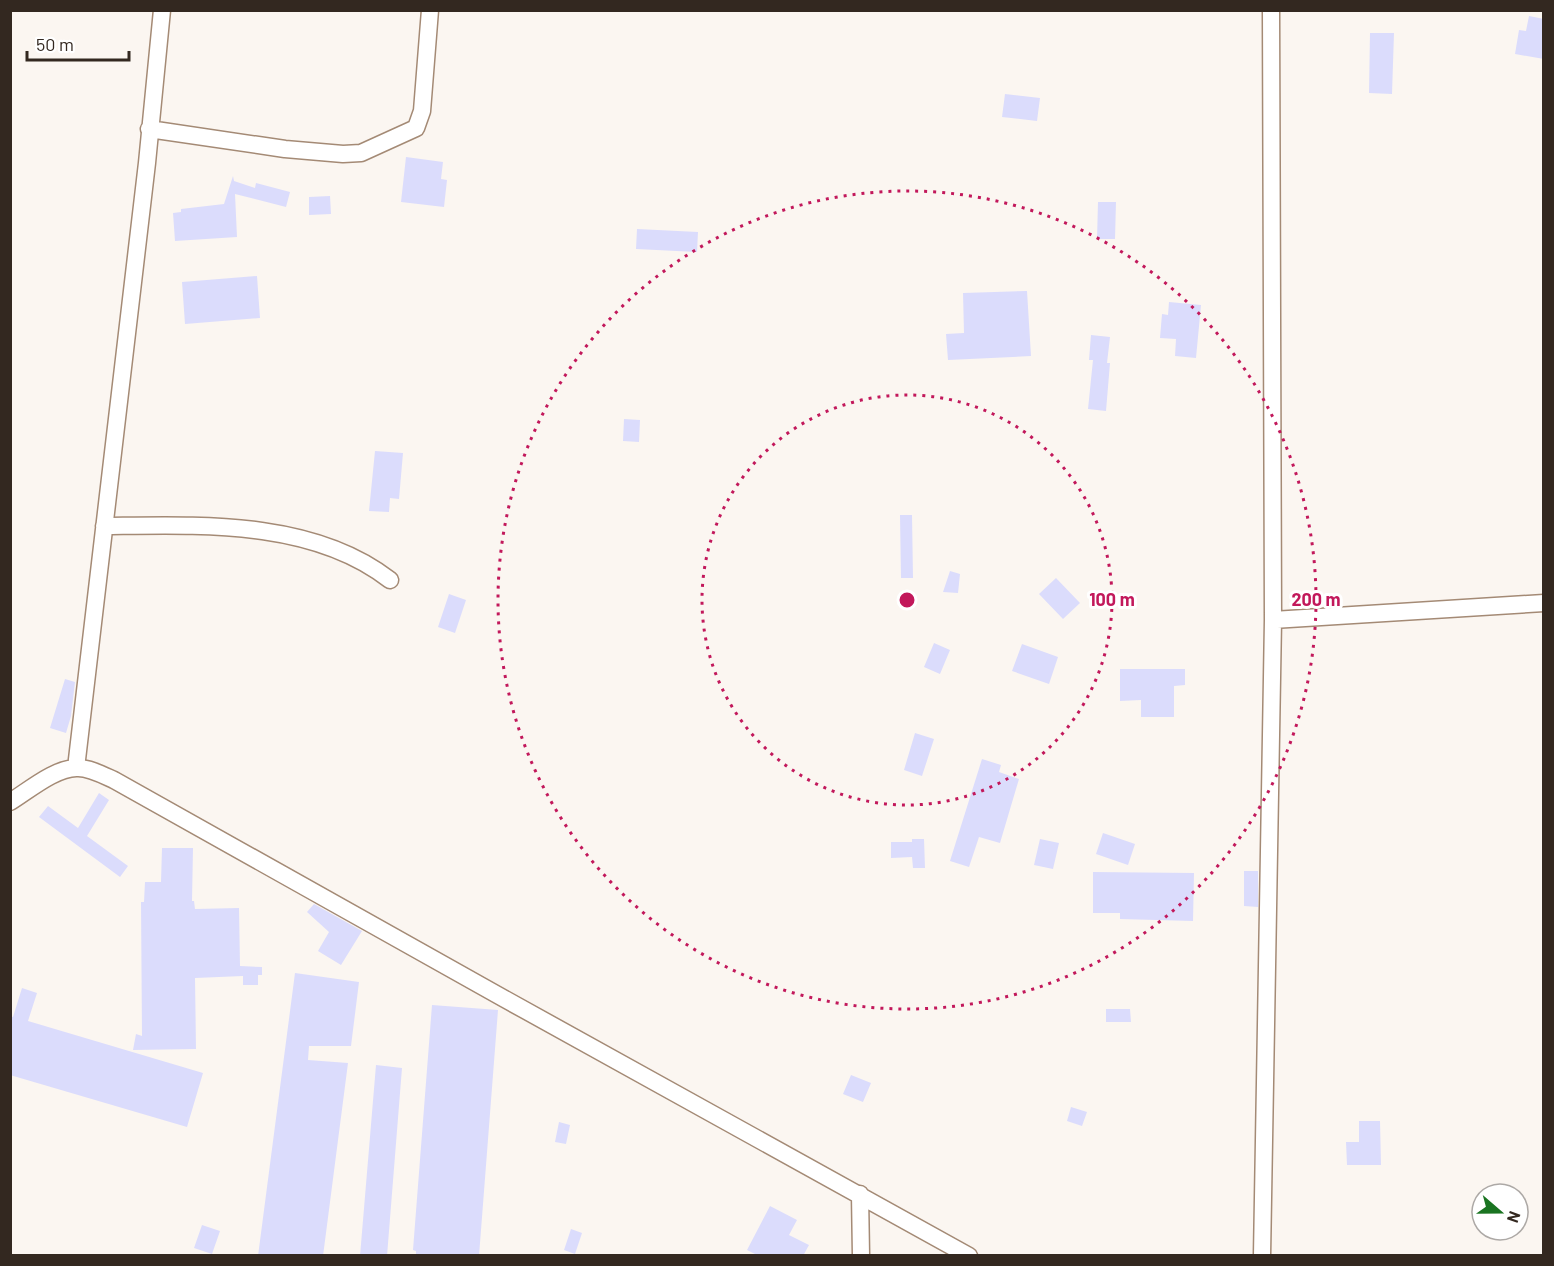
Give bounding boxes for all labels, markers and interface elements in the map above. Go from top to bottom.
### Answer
scale bar [27,24,129,62]
text: 50 m [36,33,74,55]
text: 100 m [1089,588,1135,610]
text: 200 m [1291,588,1341,610]
centre of rings [897,590,917,610]
north arrow [1470,1182,1530,1242]
text: N [1504,1209,1525,1226]

